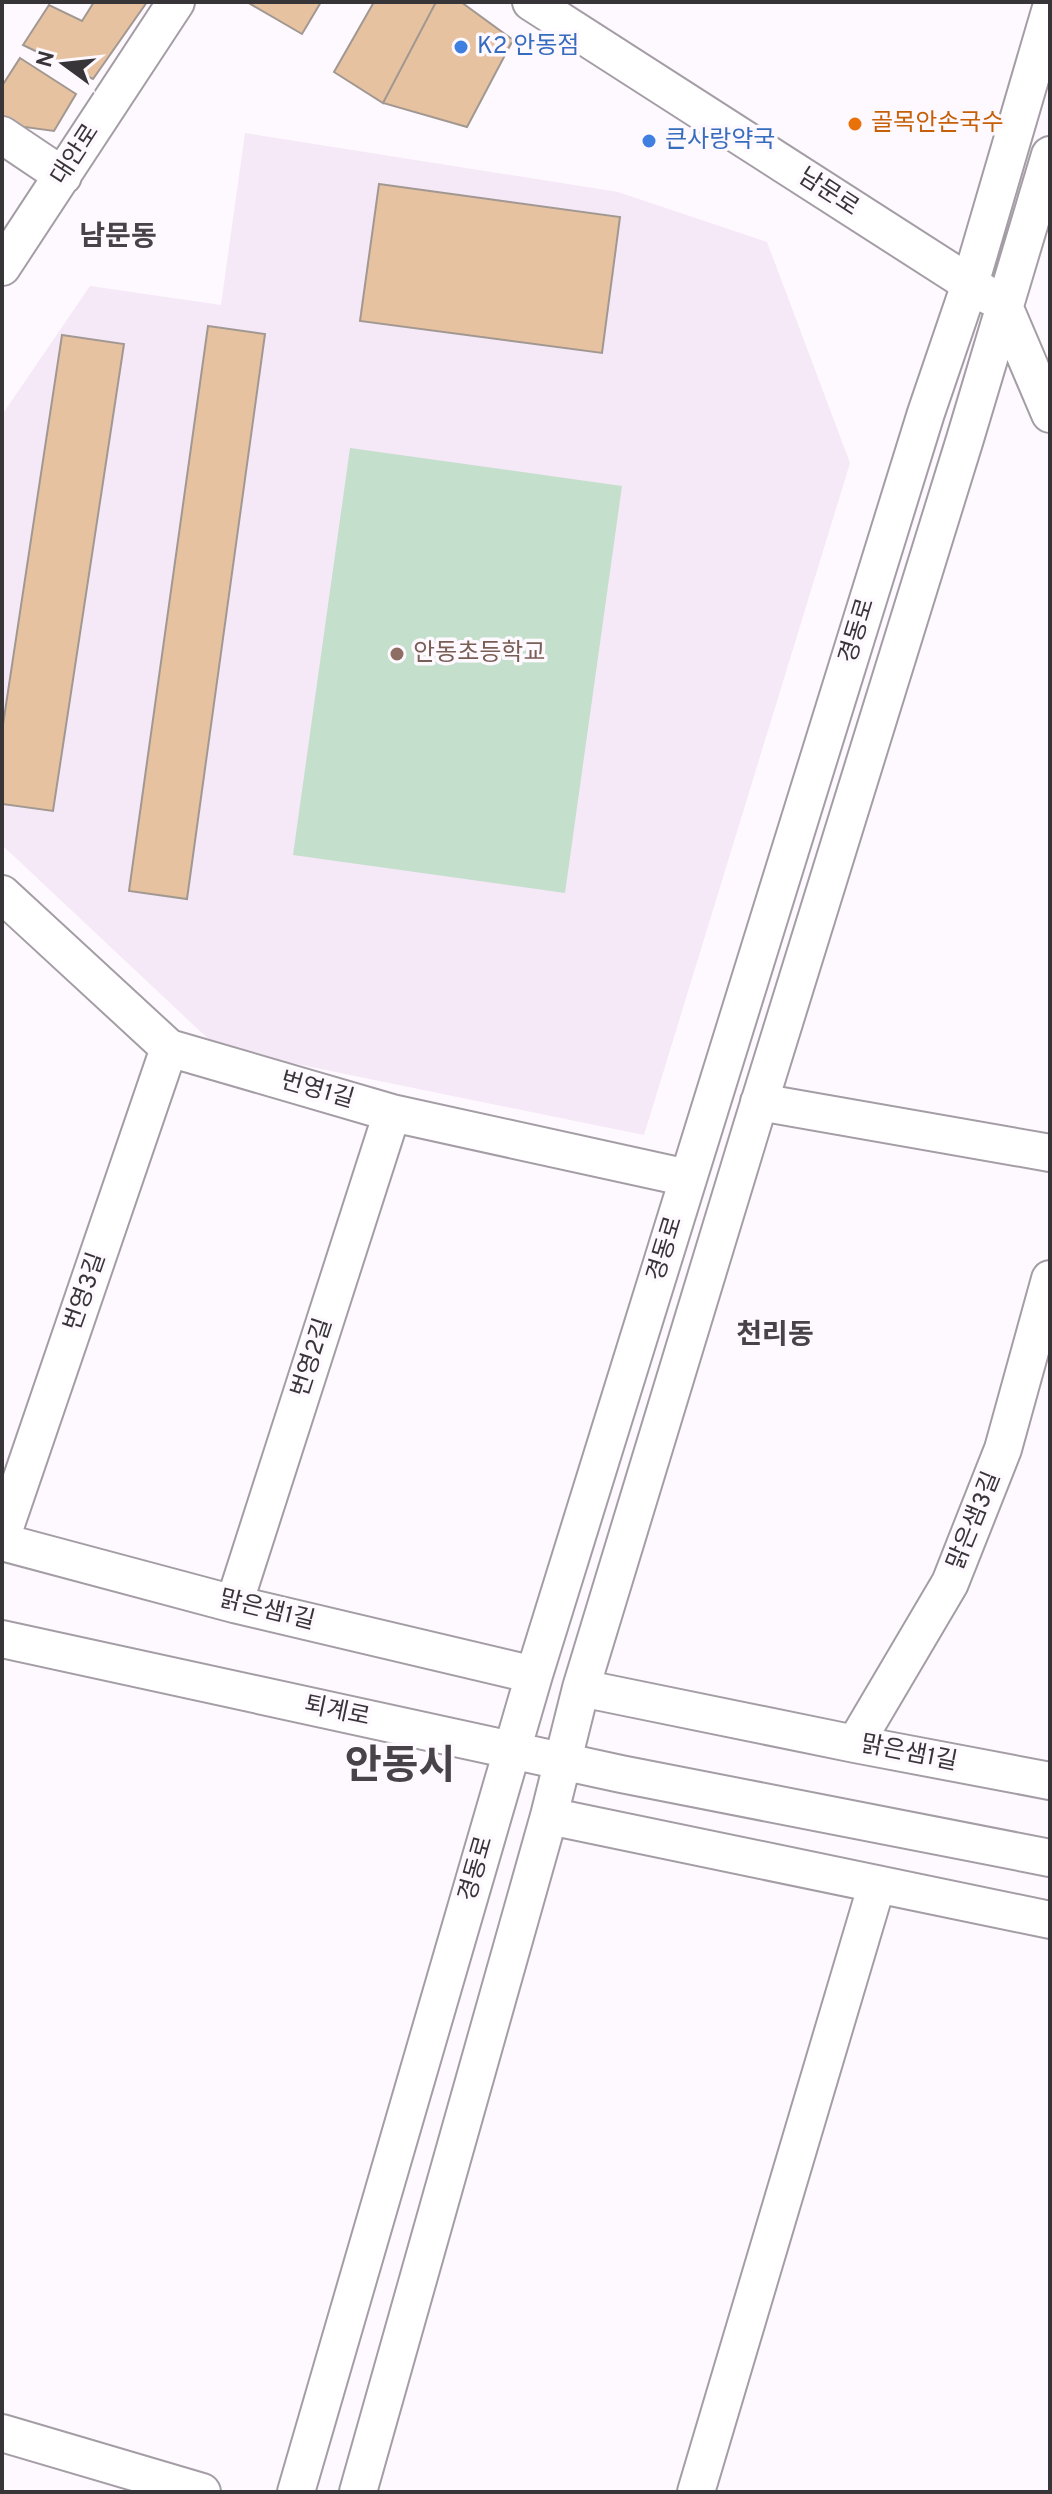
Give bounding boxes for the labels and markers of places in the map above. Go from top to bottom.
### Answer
place label: K2 안동점 [477,32,579,62]
marker: K2 안동점 [452,38,470,56]
place label: 골목안손국수 [871,109,1003,139]
marker: 골목안손국수 [846,115,864,133]
place label: 큰사랑약국 [665,126,775,156]
marker: 큰사랑약국 [640,132,658,150]
place label: 안동초등학교 [413,639,545,669]
marker: 안동초등학교 [388,645,406,663]

